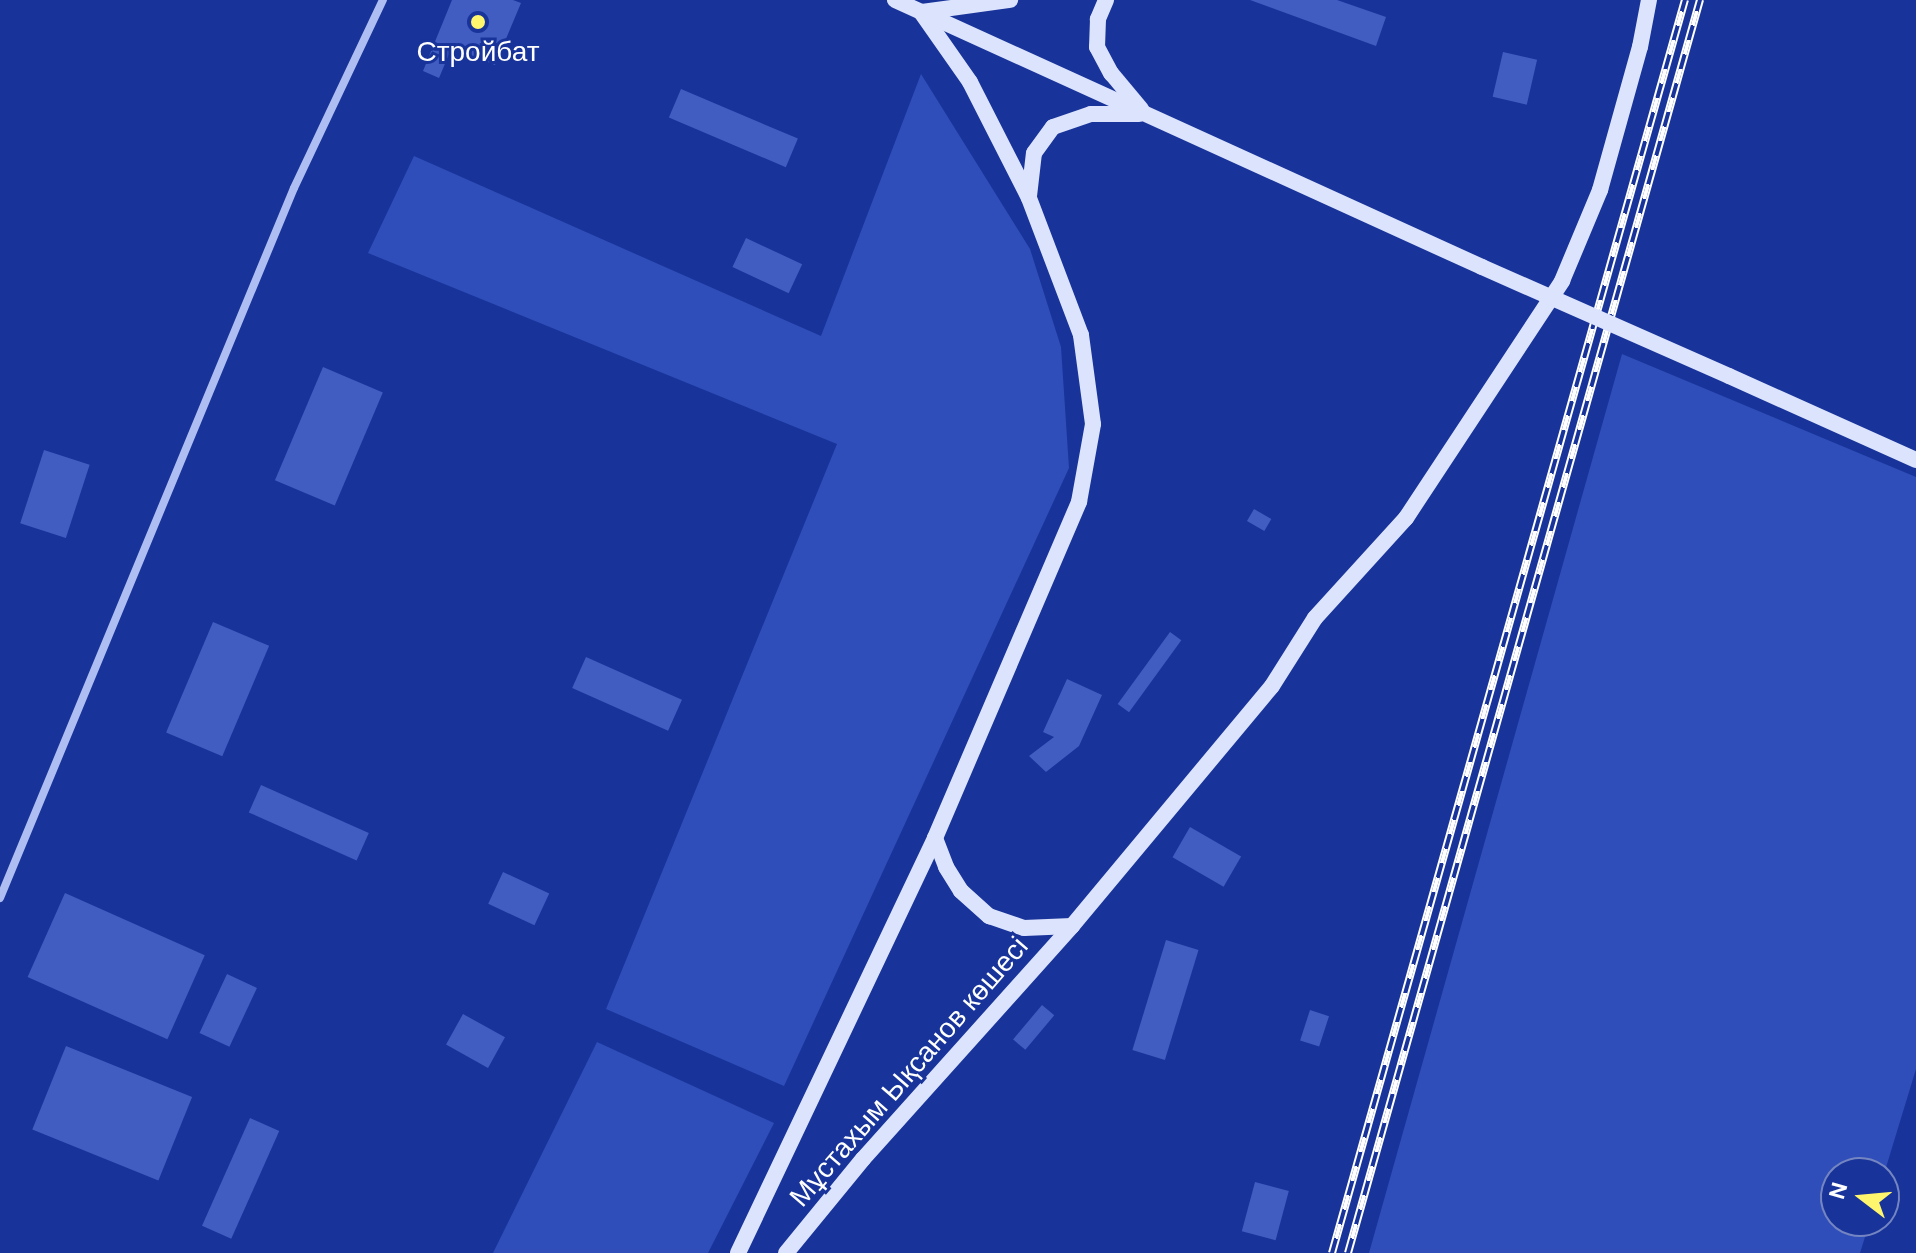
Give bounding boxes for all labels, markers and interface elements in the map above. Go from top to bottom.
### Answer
marker: Стройбат [469,13,487,31]
place label: Стройбат [416,35,540,69]
street label: Мұстахым Ықсанов көшесі [783,930,1035,1214]
north arrow [1820,1157,1900,1237]
text: N [1822,1179,1855,1203]

